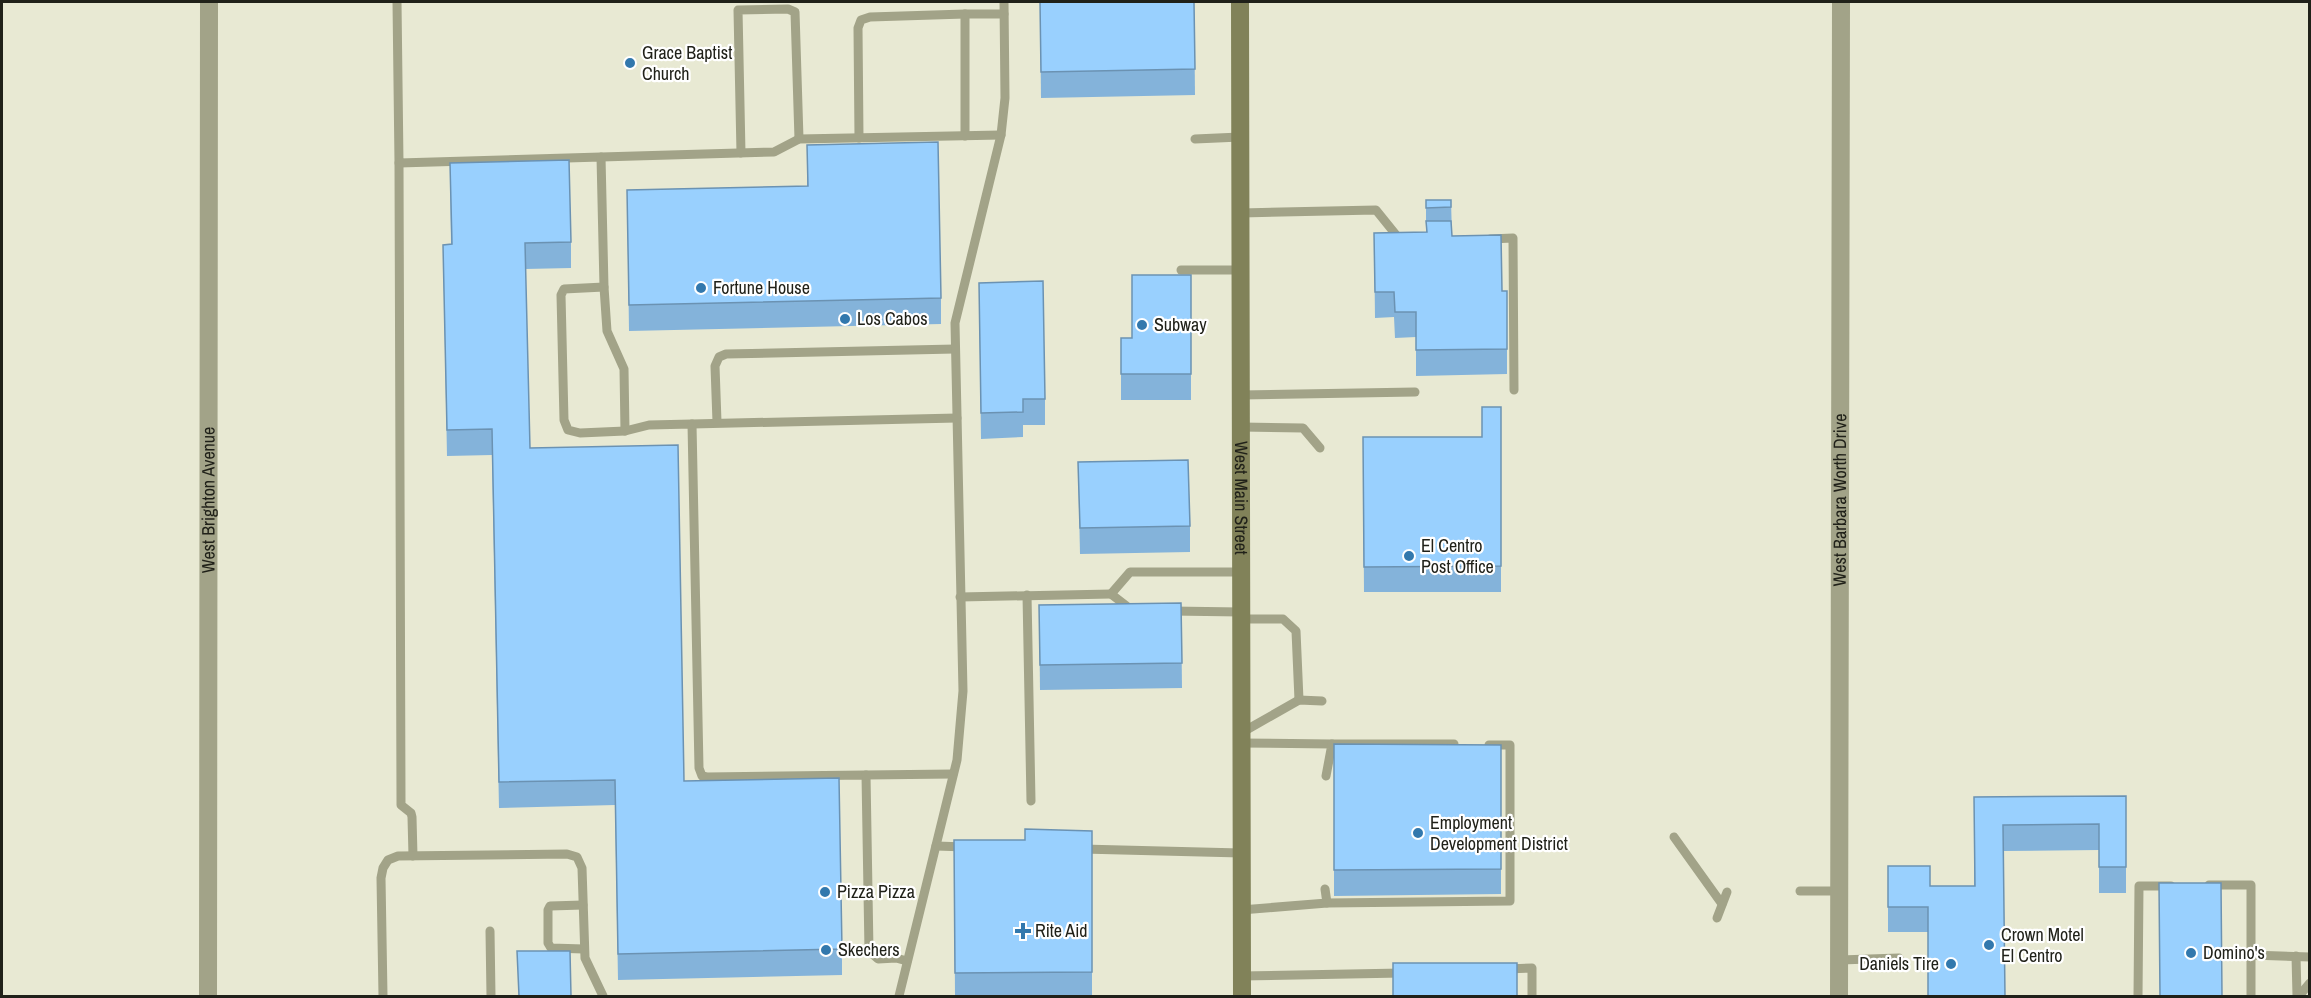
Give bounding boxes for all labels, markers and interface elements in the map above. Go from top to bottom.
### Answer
place label: Grace Baptist Church [642,40,732,86]
marker: Grace Baptist Church [623,56,637,70]
place label: Fortune House [713,275,810,300]
marker: Fortune House [694,281,708,295]
place label: Los Cabos [857,306,928,331]
marker: Los Cabos [838,312,852,326]
place label: Subway [1154,312,1207,337]
marker: Subway [1135,318,1149,332]
street label: West Barbara Worth Drive [1827,414,1852,586]
street label: West Brighton Avenue [195,427,221,573]
street label: West Main Street [1229,441,1254,555]
place label: El Centro Post Office [1421,533,1494,579]
marker: El Centro Post Office [1402,549,1416,563]
place label: Employment Development District [1430,810,1568,856]
marker: Employment Development District [1411,826,1425,840]
place label: Pizza Pizza [837,879,915,904]
marker: Pizza Pizza [818,885,832,899]
place label: Rite Aid [1035,918,1088,943]
place label: Crown Motel El Centro [2001,922,2084,968]
marker: Rite Aid [1016,924,1030,938]
place label: Skechers [838,937,900,962]
marker: Crown Motel El Centro [1982,938,1996,952]
place label: Domino's [2203,940,2265,965]
marker: Skechers [819,943,833,957]
marker: Domino's [2184,946,2198,960]
place label: Daniels Tire [1859,951,1939,976]
marker: Daniels Tire [1944,957,1958,971]

